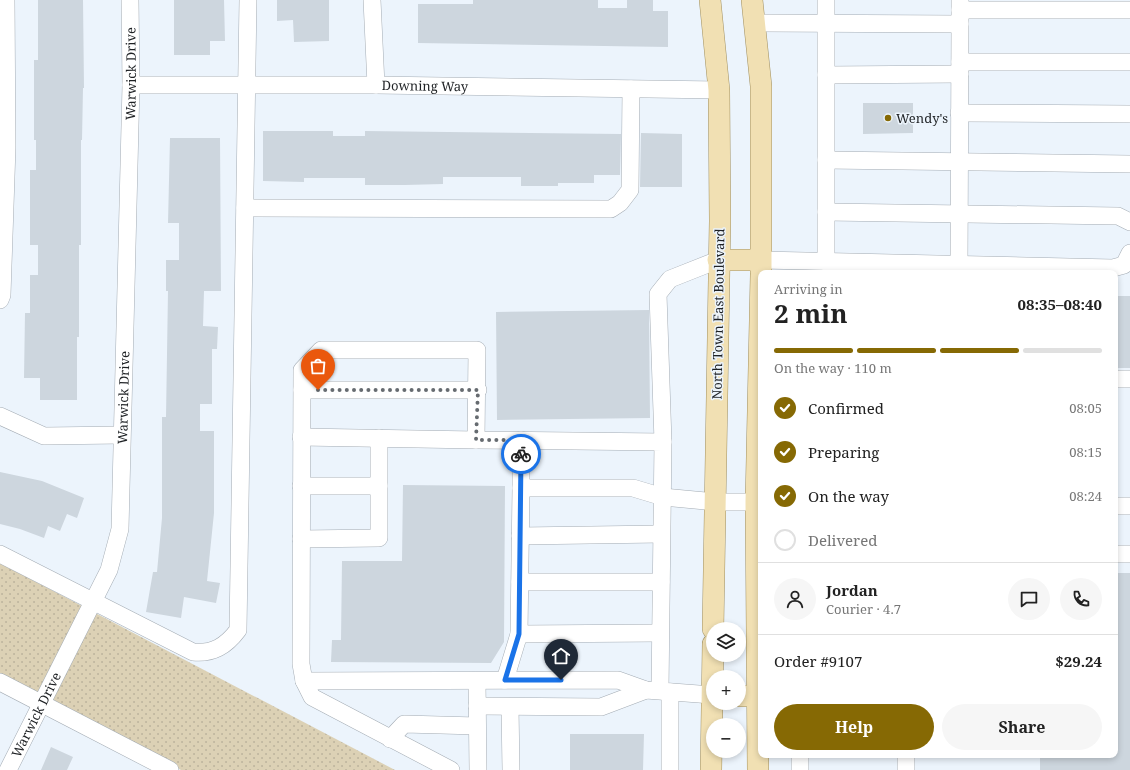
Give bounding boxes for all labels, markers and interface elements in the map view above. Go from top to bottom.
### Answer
street label: Warwick Drive [121,27,140,120]
street label: Downing Way [382,76,469,95]
place label: Wendy's [896,109,948,127]
marker: Wendy's [883,113,893,123]
street label: North Town East Boulevard [708,228,728,400]
text: Arriving in [774,280,843,298]
text: 08:35–08:40 [1018,294,1102,314]
text: 2 min [774,295,848,331]
pin [301,349,335,390]
street label: Warwick Drive [113,351,133,444]
icon: bag [307,355,329,377]
text: On the way · 110 m [774,359,892,377]
icon: check [774,397,796,419]
text: Confirmed [808,398,884,418]
text: 08:05 [1069,399,1102,417]
courier [501,434,541,474]
icon: check [774,441,796,463]
text: Preparing [808,442,879,462]
icon: bike [510,443,532,465]
text: 08:15 [1069,443,1102,461]
icon: check [774,485,796,507]
text: On the way [808,486,889,506]
text: 08:24 [1069,487,1102,505]
text: Delivered [808,530,877,550]
button: person [774,578,816,620]
button: chat [1008,578,1050,620]
button: phone [1060,578,1102,620]
text: Jordan [826,580,878,600]
text: Courier · 4.7 [826,600,901,618]
map controls [706,622,746,758]
button: layers [706,622,746,662]
pin [544,639,578,680]
icon: home [550,645,572,667]
text: Order #9107 [774,651,862,671]
text: $29.24 [1055,651,1102,671]
street label: Warwick Drive [7,669,65,760]
button: + [706,670,746,710]
button: Help [774,704,934,750]
button: Share [942,704,1102,750]
button: − [706,718,746,758]

